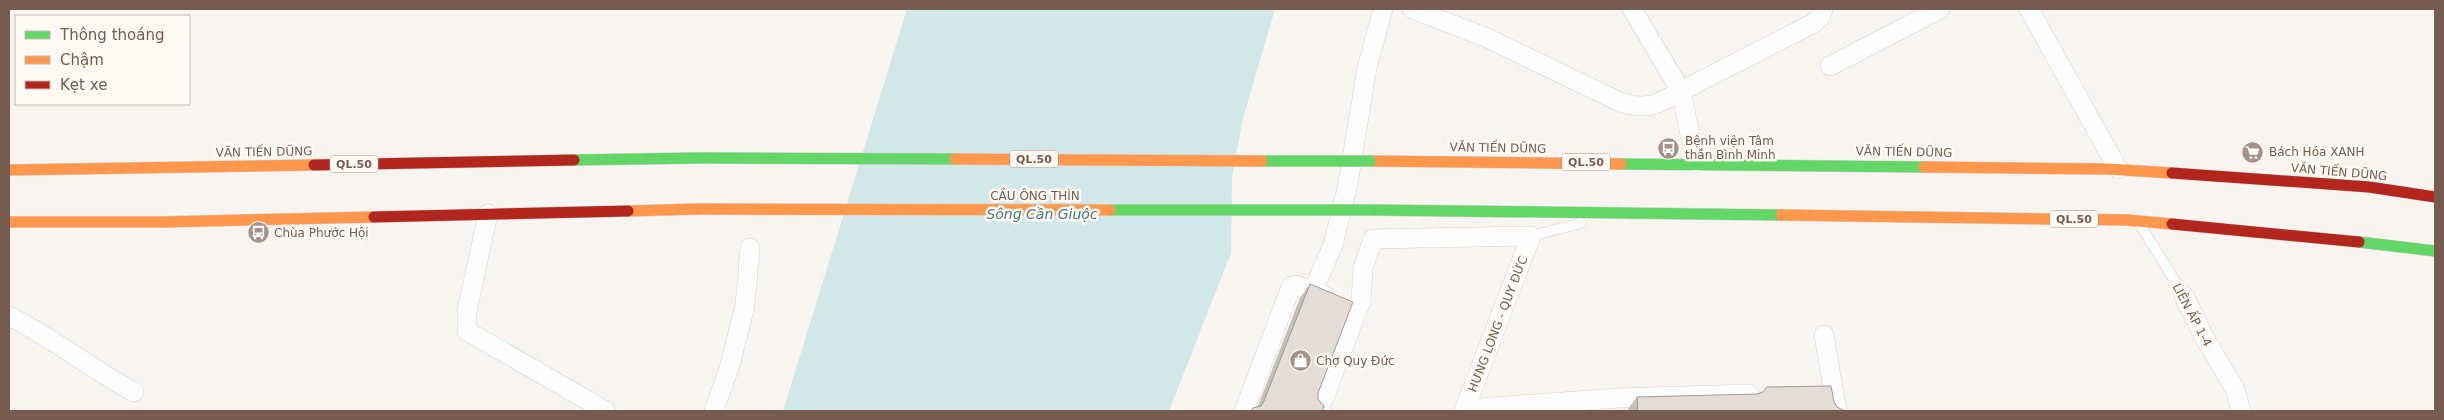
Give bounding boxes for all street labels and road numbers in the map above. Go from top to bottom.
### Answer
street label: VĂN TIẾN DŨNG [1450,138,1547,156]
street label: VĂN TIẾN DŨNG [215,142,312,160]
street label: VĂN TIẾN DŨNG [1856,142,1953,160]
road number: QL.50 [1010,150,1058,168]
road number: QL.50 [1562,154,1610,170]
road number: QL.50 [330,156,378,172]
street label: VĂN TIẾN DŨNG [2290,159,2388,183]
street label: CẦU ÔNG THÌN [990,187,1080,203]
road number: QL.50 [2050,210,2098,228]
street label: HƯNG LONG - QUY ĐỨC [1465,254,1530,394]
street label: LIÊN ẤP 1-4 [2170,280,2216,349]

